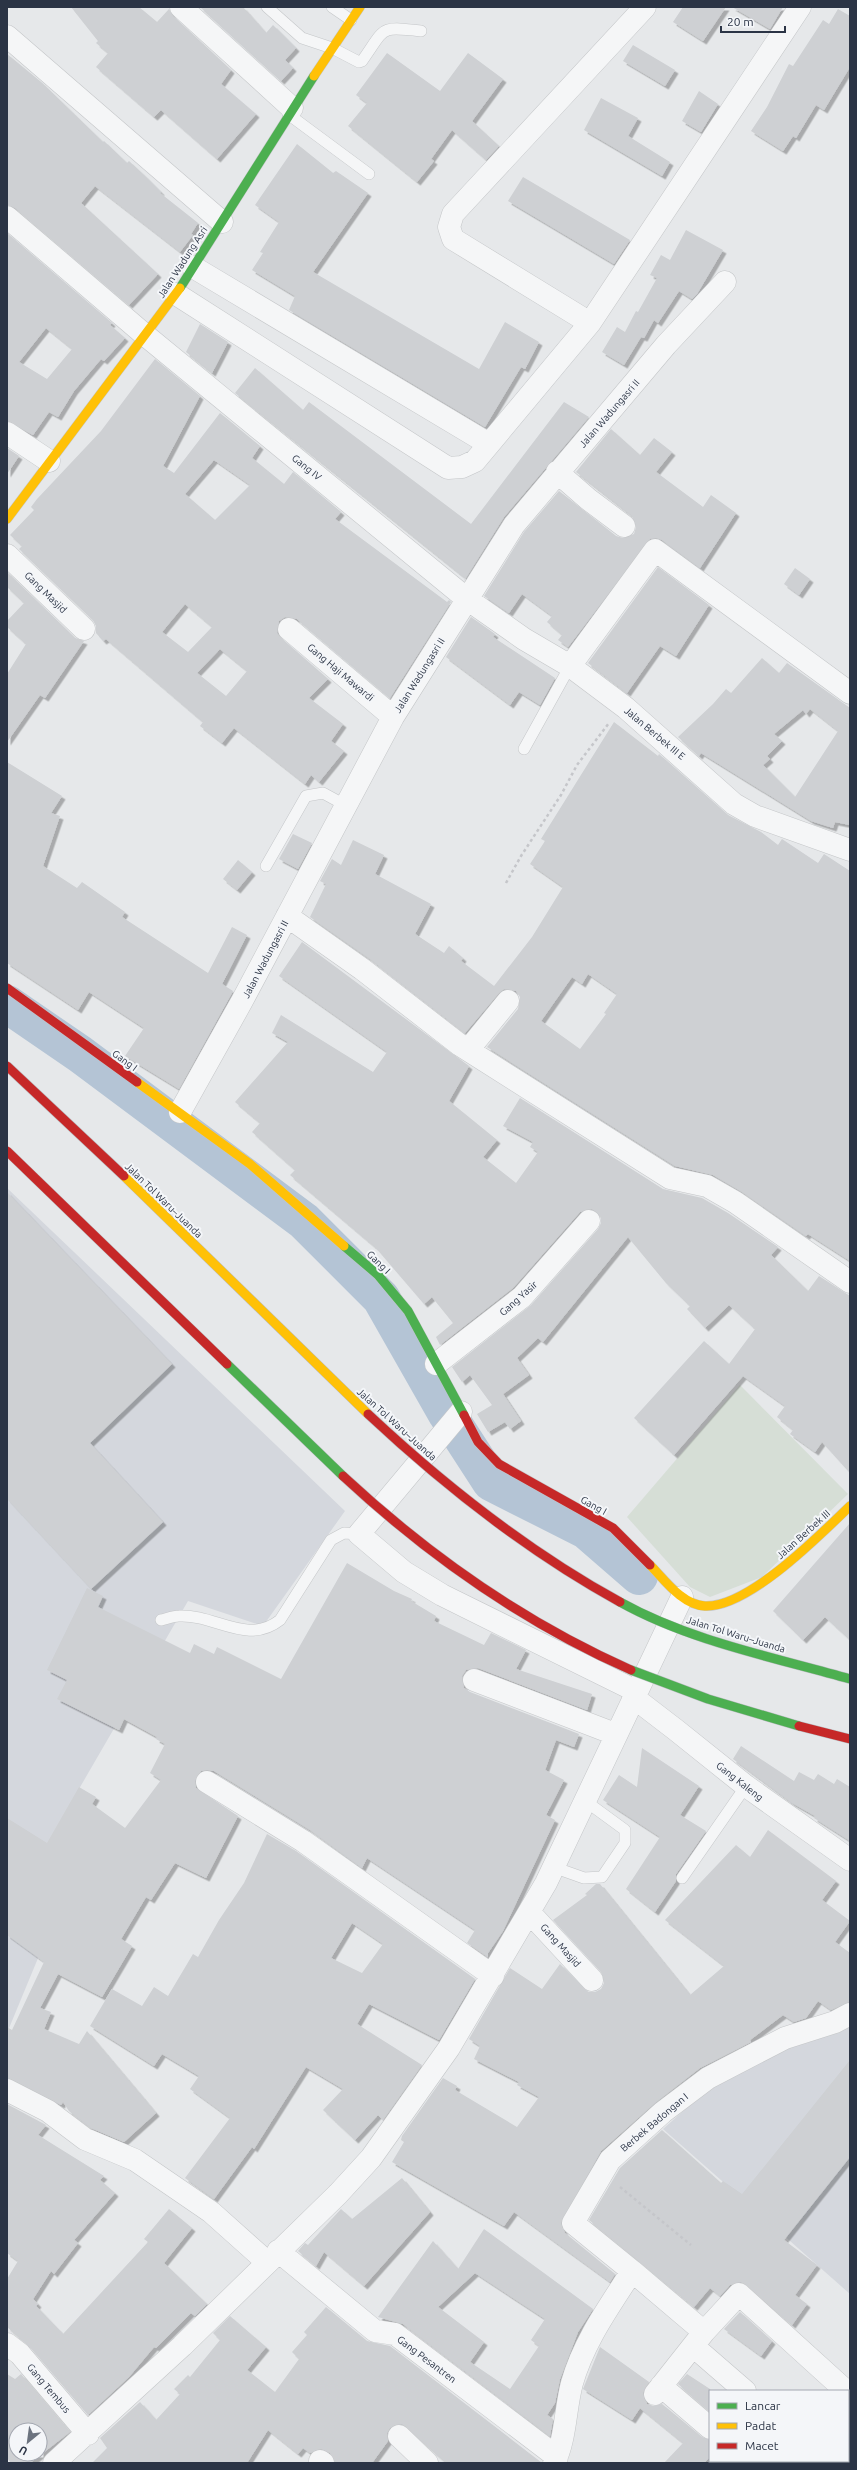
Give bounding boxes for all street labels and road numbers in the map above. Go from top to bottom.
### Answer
street label: Jalan Wadung Asri [155,225,210,300]
street label: Jalan Wadungasri II [577,377,642,449]
street label: Gang IV [290,452,324,483]
street label: Gang Masjid [22,570,69,615]
street label: Jalan Wadungasri II [392,636,447,715]
street label: Gang Haji Mawardi [305,641,376,703]
street label: Jalan Berbek III E [622,705,688,762]
street label: Jalan Wadungasri II [240,919,291,1000]
street label: Gang I [110,1048,139,1073]
street label: Jalan Tol Waru–Juanda [123,1161,204,1240]
street label: Gang I [365,1249,393,1276]
street label: Gang Yasir [497,1279,540,1318]
street label: Jalan Tol Waru–Juanda [355,1386,438,1463]
street label: Gang I [579,1494,609,1517]
street label: Jalan Berbek III [774,1508,832,1561]
street label: Jalan Tol Waru–Juanda [685,1614,787,1655]
street label: Gang Kaleng [714,1760,765,1803]
street label: Gang Masjid [538,1921,583,1969]
street label: Berbek Badongan I [618,2091,690,2154]
street label: Gang Pesantren [395,2334,458,2385]
street label: Gang Tembus [25,2362,72,2415]

